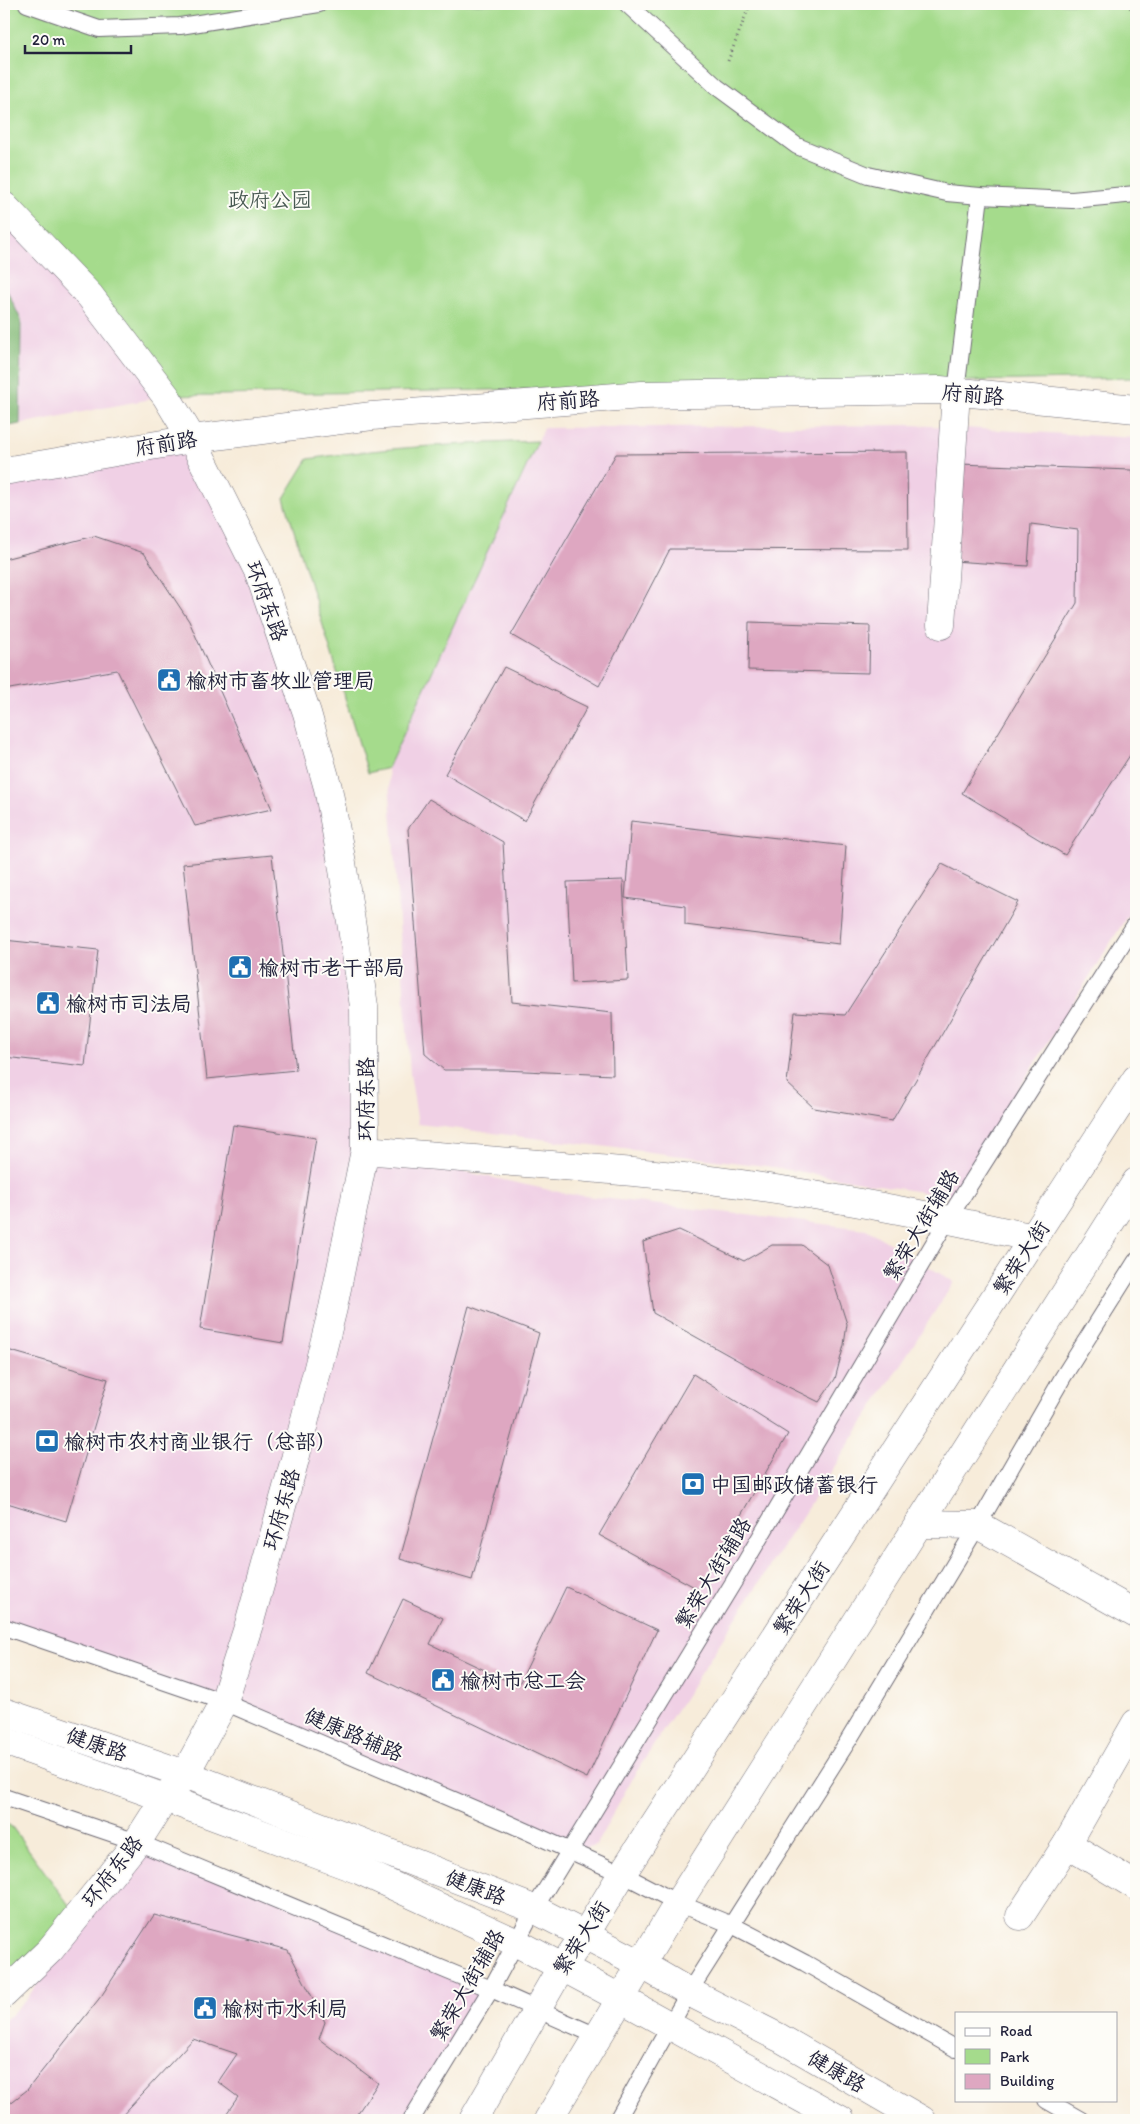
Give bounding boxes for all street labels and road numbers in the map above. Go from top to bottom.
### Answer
street label: 府前路 [941,379,1005,409]
street label: 府前路 [536,385,600,415]
street label: 府前路 [133,426,199,460]
street label: 环府东路 [241,557,293,645]
street label: 环府东路 [353,1057,378,1141]
street label: 繁荣大街辅路 [878,1165,964,1285]
street label: 繁荣大街 [988,1216,1054,1300]
street label: 环府东路 [257,1465,305,1553]
street label: 繁荣大街辅路 [670,1513,756,1633]
street label: 繁荣大街 [768,1556,834,1640]
street label: 健康路辅路 [301,1702,407,1766]
street label: 健康路 [63,1722,131,1766]
street label: 环府东路 [76,1830,148,1912]
street label: 健康路 [442,1864,510,1910]
street label: 繁荣大街 [548,1896,614,1980]
street label: 繁荣大街辅路 [425,1924,509,2046]
street label: 健康路 [803,2044,871,2098]

